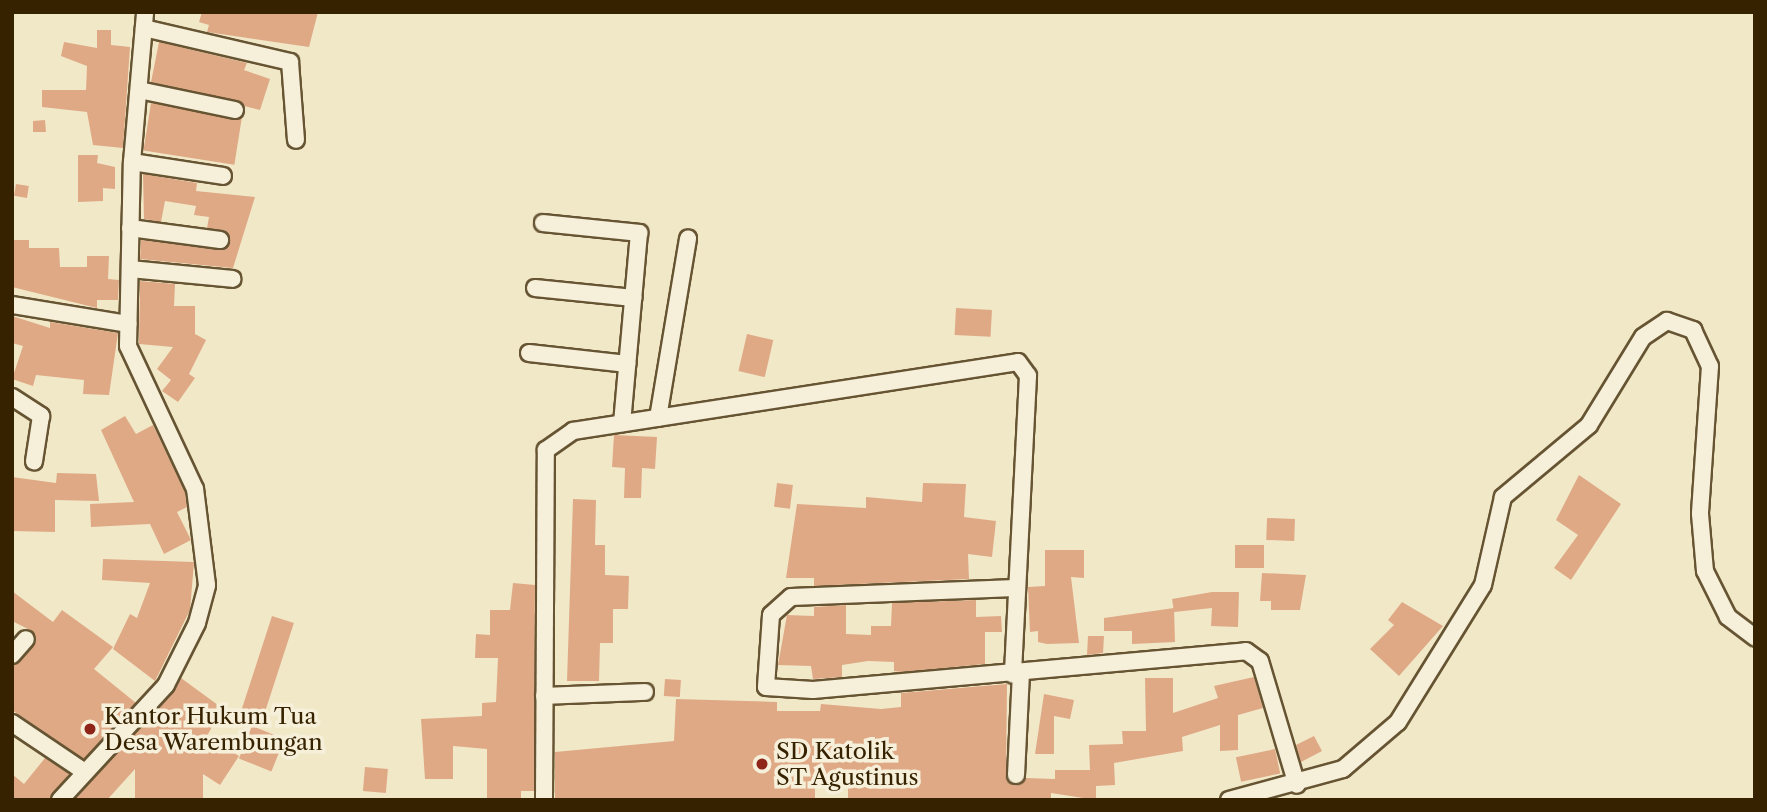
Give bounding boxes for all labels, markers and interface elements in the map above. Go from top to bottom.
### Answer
place label: Kantor Hukum Tua Desa Warembungan [104,702,324,756]
marker: Kantor Hukum Tua Desa Warembungan [82,721,98,737]
place label: SD Katolik ST Agustinus [776,737,920,791]
marker: SD Katolik ST Agustinus [754,756,770,772]

